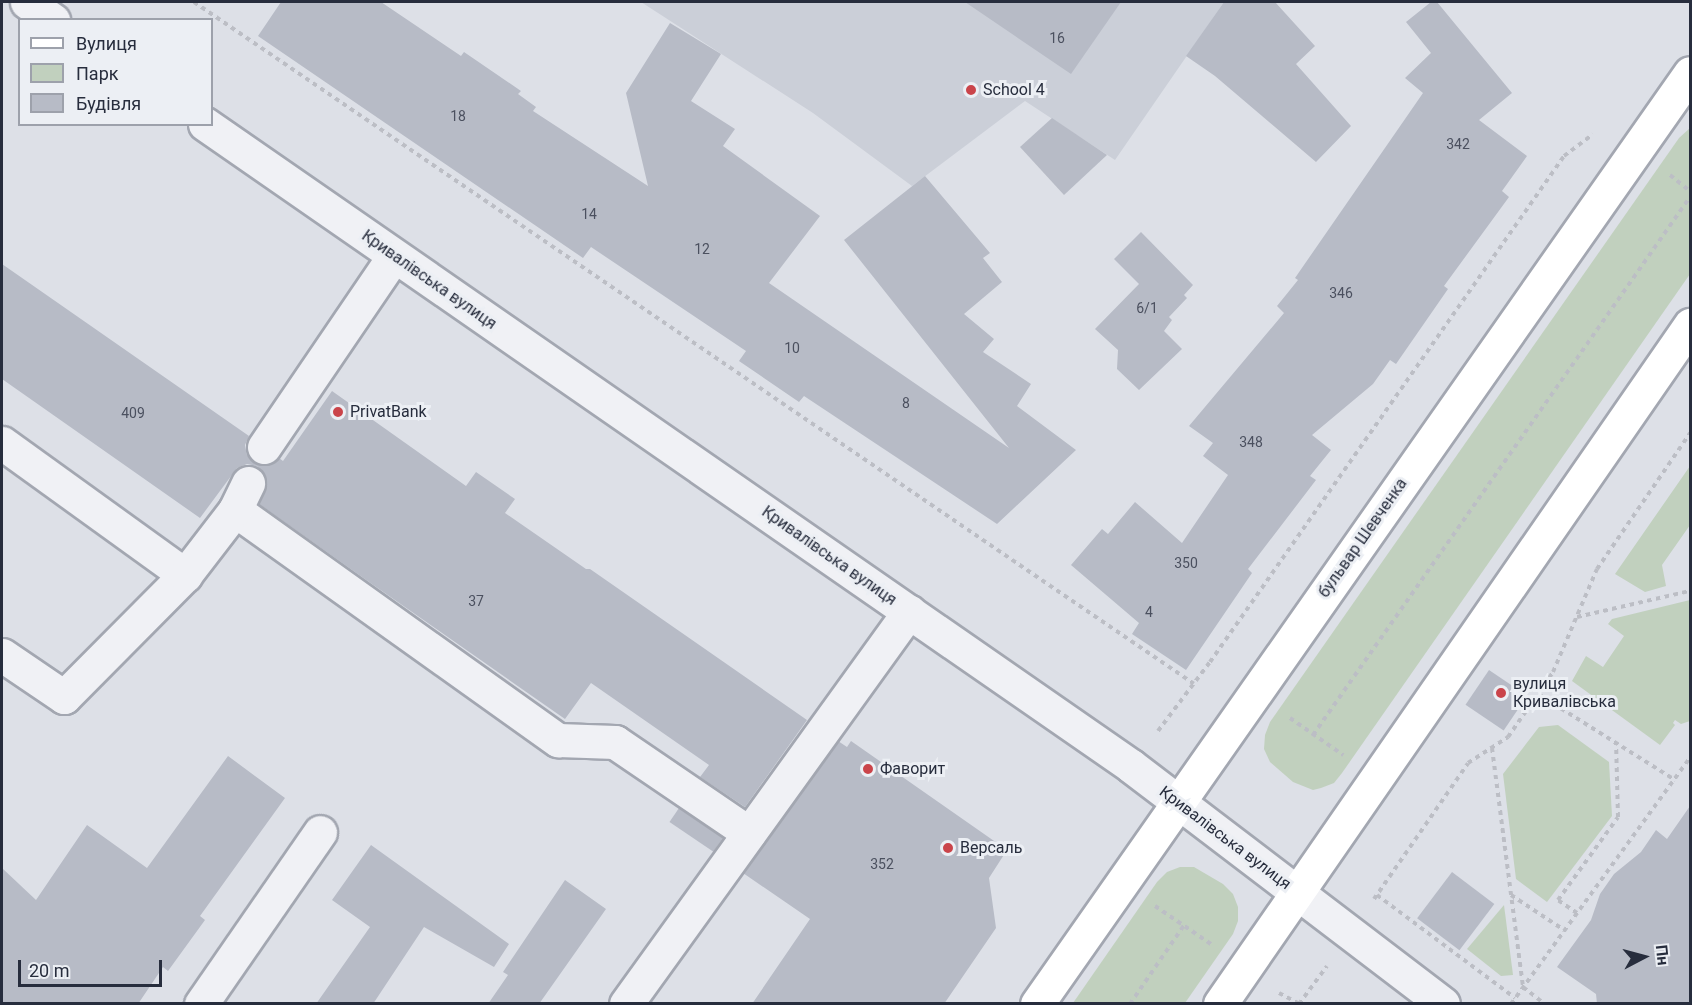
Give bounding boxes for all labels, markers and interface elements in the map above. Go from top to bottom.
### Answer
legend [18,18,213,126]
house number: 16 [1049,30,1065,46]
text: Вулиця [76,33,137,54]
text: Парк [76,63,118,84]
place label: School 4 [983,80,1045,100]
marker: School 4 [964,83,978,97]
text: Будівля [76,93,141,114]
house number: 18 [450,108,466,124]
house number: 342 [1446,136,1470,152]
house number: 14 [581,206,597,222]
street label: Кривалівська вулиця [358,226,500,334]
house number: 12 [694,241,710,257]
house number: 346 [1329,285,1353,301]
house number: 6/1 [1136,300,1158,316]
house number: 10 [784,340,800,356]
house number: 8 [902,395,910,411]
place label: PrivatBank [350,402,427,422]
house number: 409 [121,405,145,421]
marker: PrivatBank [331,405,345,419]
house number: 348 [1239,434,1263,450]
street label: бульвар Шевченка [1315,475,1411,601]
street label: Кривалівська вулиця [758,502,900,610]
house number: 350 [1174,555,1198,571]
house number: 37 [468,593,484,609]
house number: 4 [1145,604,1153,620]
place label: вулиця Кривалівська [1513,674,1616,712]
marker: вулиця Кривалівська [1494,686,1508,700]
place label: Фаворит [880,759,945,779]
marker: Фаворит [861,762,875,776]
street label: Кривалівська вулиця [1155,782,1295,894]
place label: Версаль [960,838,1022,858]
marker: Версаль [941,841,955,855]
house number: 352 [870,856,894,872]
north arrow [1614,927,1674,987]
text: Пн [1652,944,1673,966]
scale bar [21,948,165,986]
text: 20 m [29,960,69,981]

